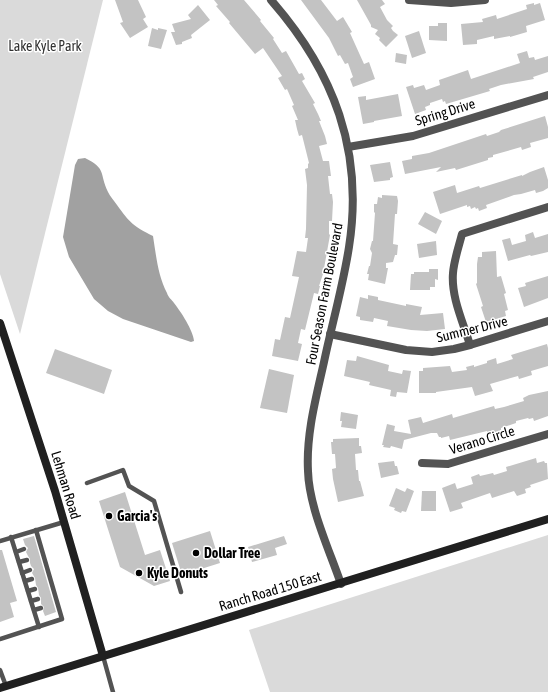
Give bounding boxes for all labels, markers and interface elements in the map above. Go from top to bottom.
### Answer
park label: Lake Kyle Park [8,38,82,54]
street label: Spring Drive [413,95,477,129]
street label: Four Season Farm Boulevard [302,222,346,366]
street label: Summer Drive [435,312,509,346]
street label: Verano Circle [448,423,516,457]
street label: Lehman Road [48,449,84,521]
place label: Garcia's [117,508,157,524]
marker: Garcia's [104,511,114,521]
place label: Dollar Tree [204,545,260,561]
marker: Dollar Tree [191,548,201,558]
place label: Kyle Donuts [147,565,208,581]
marker: Kyle Donuts [134,568,144,578]
street label: Ranch Road 150 East [217,568,323,614]

